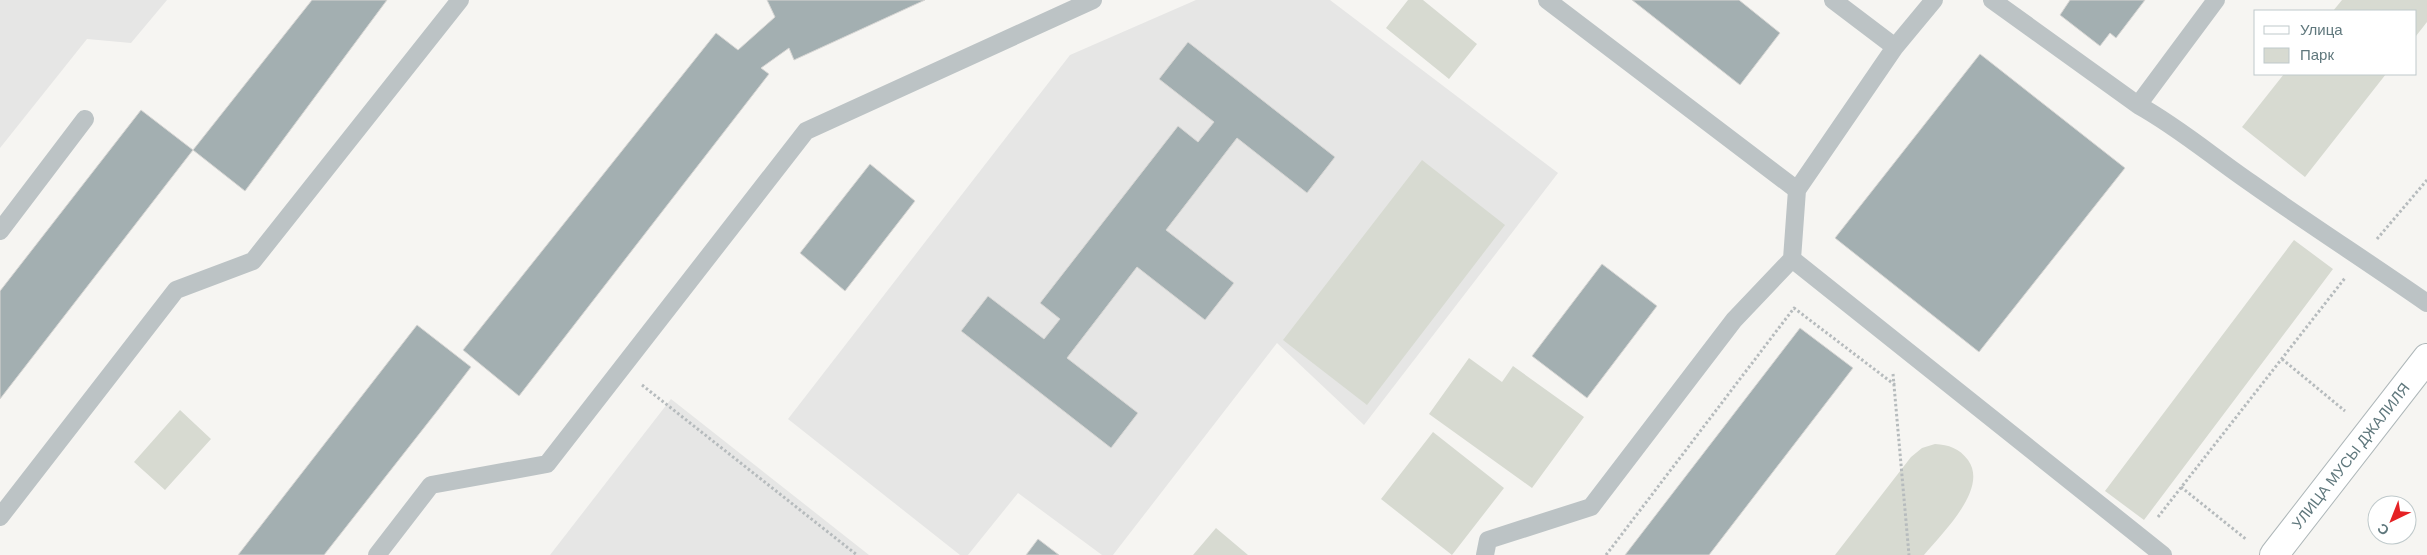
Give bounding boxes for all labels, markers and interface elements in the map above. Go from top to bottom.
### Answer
legend [2254,10,2417,75]
text: Улица [2300,20,2343,40]
text: Парк [2300,45,2334,65]
street label: УЛИЦА МУСЫ ДЖАЛИЛЯ [2288,379,2414,533]
north arrow [2367,495,2417,545]

